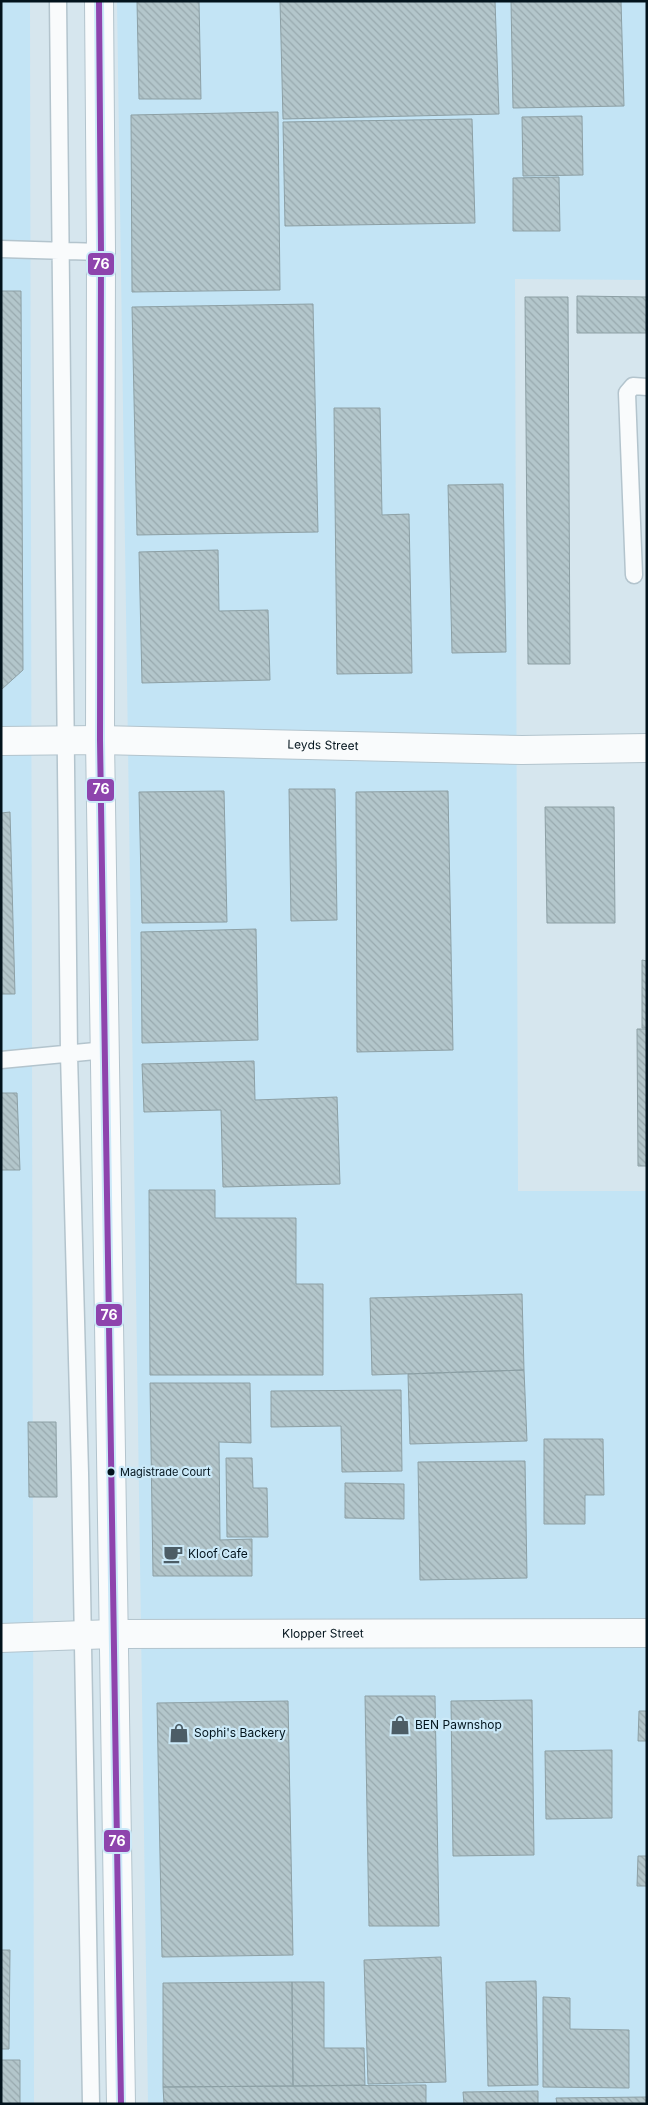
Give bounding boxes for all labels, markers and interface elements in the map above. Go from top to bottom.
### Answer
line badge: 76 [87,252,115,276]
text: 76 [92,255,110,272]
street label: Leyds Street [287,736,359,753]
line badge: 76 [86,778,115,802]
text: 76 [92,780,110,797]
line badge: 76 [95,1303,123,1327]
text: 76 [100,1306,118,1323]
place label: Magistrade Court [120,1465,211,1479]
marker: Magistrade Court [106,1467,116,1477]
cafe icon: Kloof Cafe [162,1543,184,1565]
place label: Kloof Cafe [188,1546,248,1561]
street label: Klopper Street [282,1626,364,1641]
shop icon: BEN Pawnshop [389,1714,411,1736]
place label: BEN Pawnshop [415,1717,502,1732]
shop icon: Sophi's Backery [168,1722,190,1744]
place label: Sophi's Backery [194,1725,286,1740]
line badge: 76 [103,1829,131,1853]
text: 76 [108,1832,126,1849]

